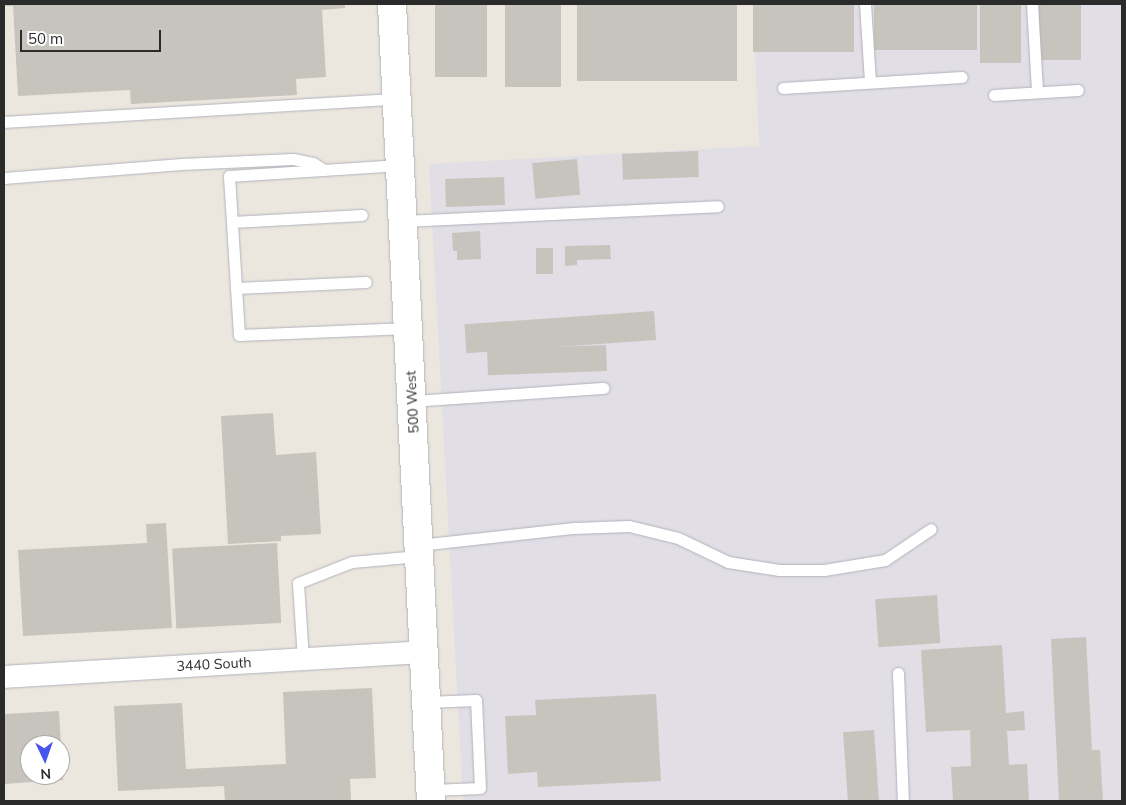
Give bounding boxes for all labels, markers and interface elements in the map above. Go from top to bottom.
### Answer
scale bar [22,20,164,52]
text: 50 m [28,29,63,48]
street label: 500 West [402,370,422,434]
street label: 3440 South [176,654,252,674]
north arrow [20,735,70,785]
text: N [40,765,51,783]

